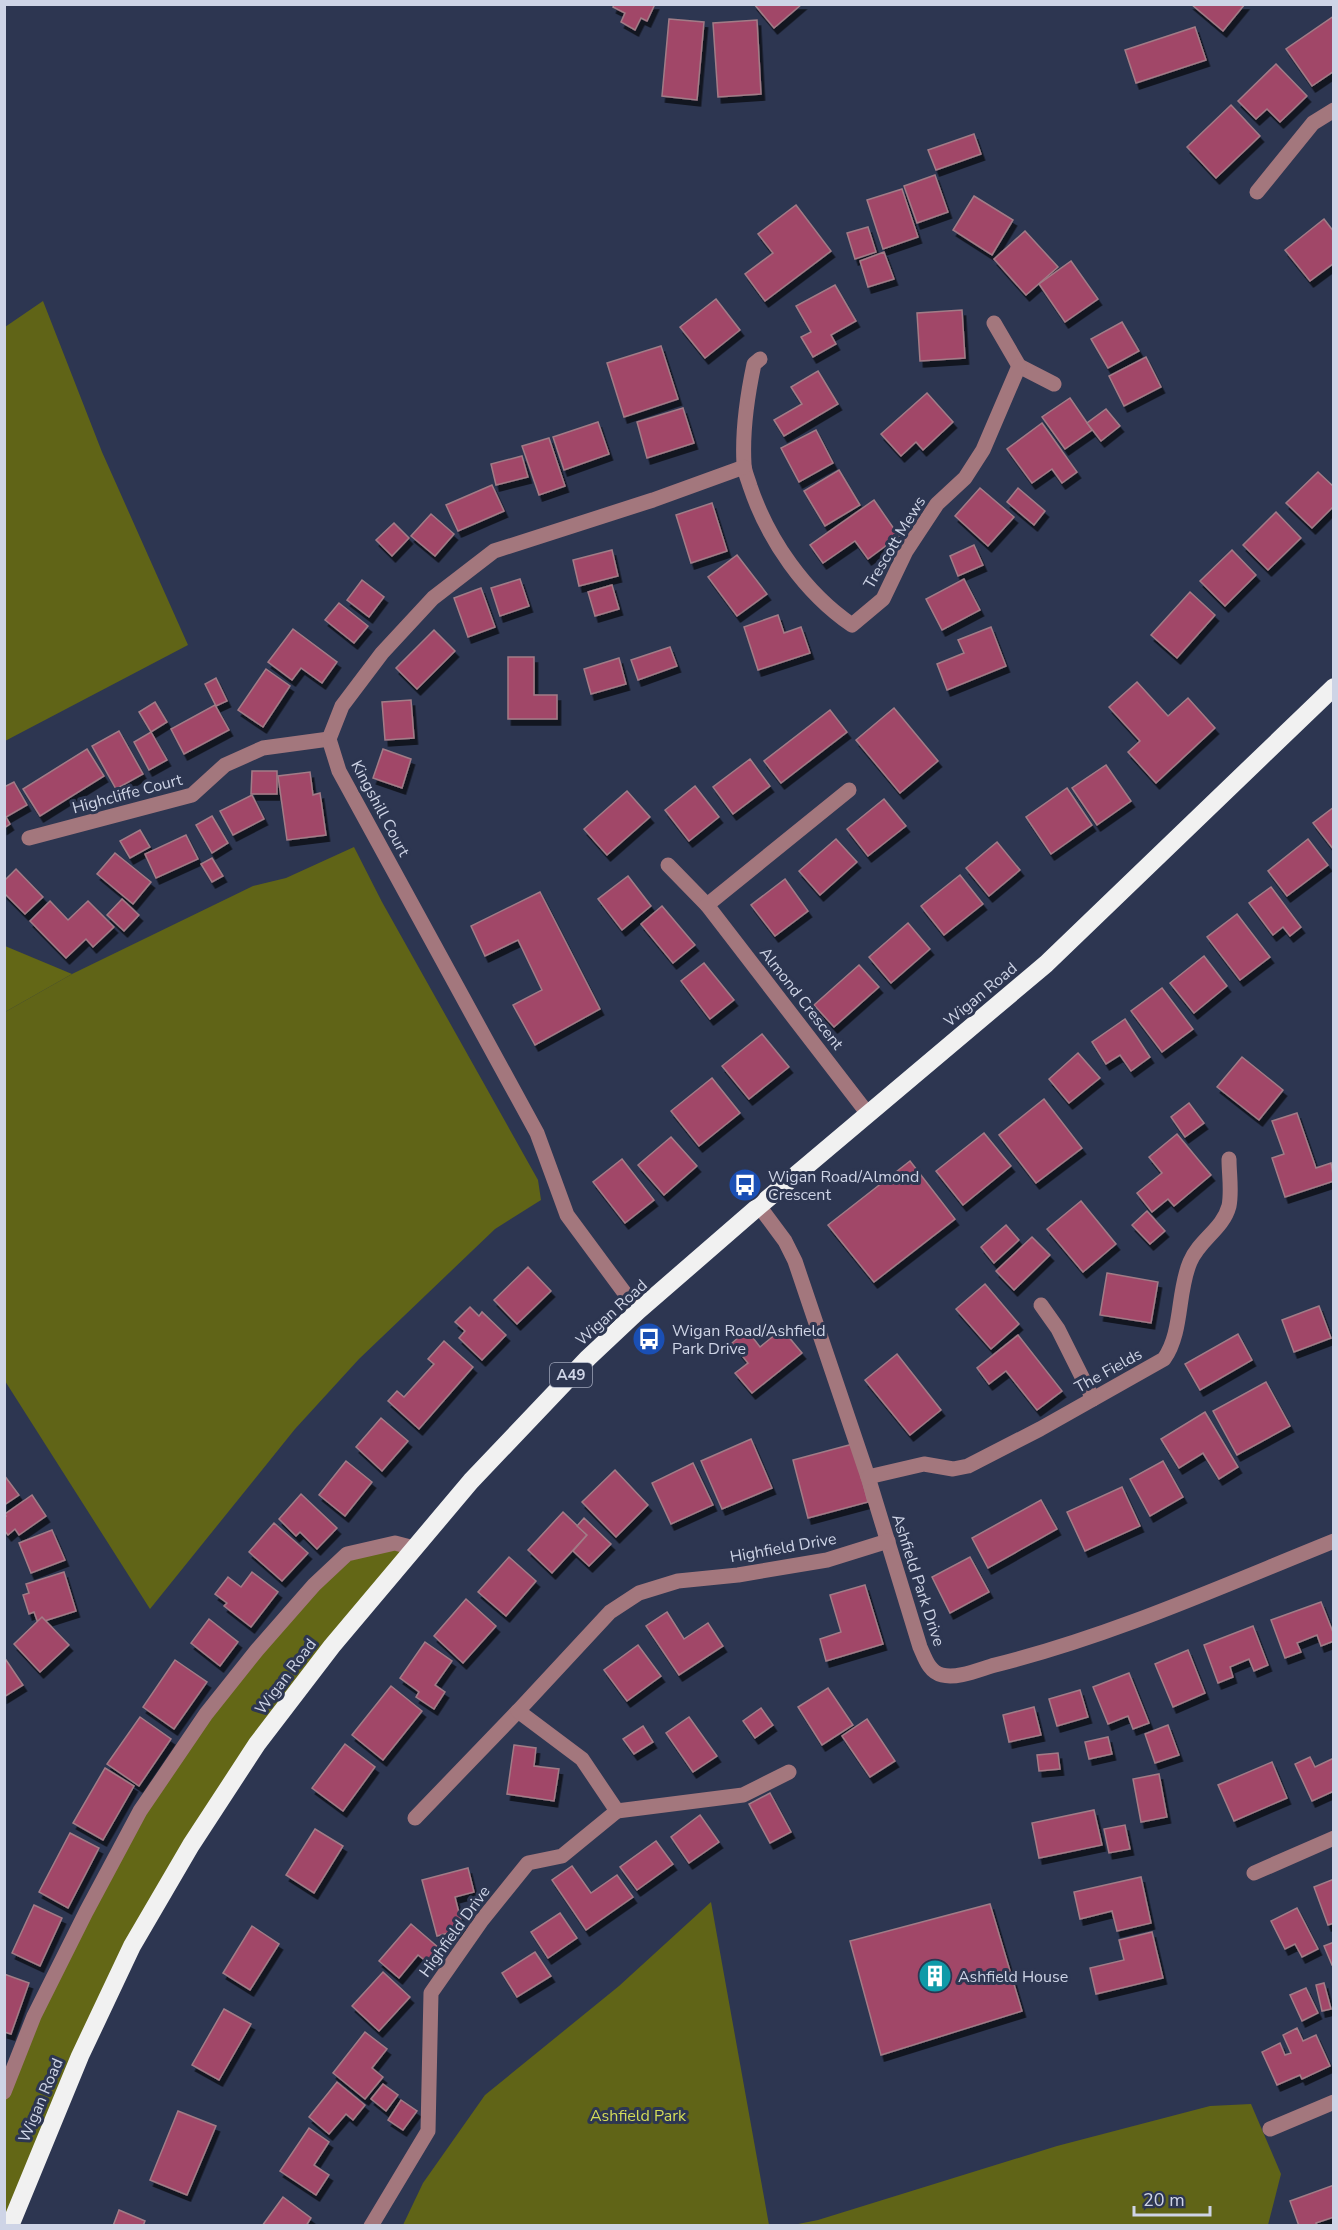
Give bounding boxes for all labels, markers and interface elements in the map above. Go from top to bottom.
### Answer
street label: Trescott Mews [859,492,931,593]
street label: Kingshill Court [346,756,415,861]
street label: Highcliffe Court [70,769,185,819]
street label: Almond Crescent [754,943,848,1055]
street label: Wigan Road [939,958,1022,1032]
place label: Wigan Road/Almond Crescent [768,1166,919,1206]
bus stop icon: Wigan Road/Almond Crescent [727,1167,763,1203]
street label: Wigan Road [571,1275,652,1351]
place label: Wigan Road/Ashfield Park Drive [672,1320,826,1360]
bus stop icon: Wigan Road/Ashfield Park Drive [631,1321,667,1357]
street label: The Fields [1071,1343,1146,1398]
road number: A49 [550,1363,592,1387]
street label: Ashfield Park Drive [886,1511,950,1649]
street label: Highfield Drive [728,1528,838,1568]
street label: Wigan Road [250,1634,322,1719]
street label: Highfield Drive [414,1881,495,1982]
building icon: Ashfield House [917,1958,953,1994]
place label: Ashfield House [958,1966,1068,1988]
street label: Wigan Road [13,2055,69,2146]
park label: Ashfield Park [590,2105,687,2127]
scale bar [1134,2179,1210,2217]
text: 20 m [1143,2188,1185,2212]

